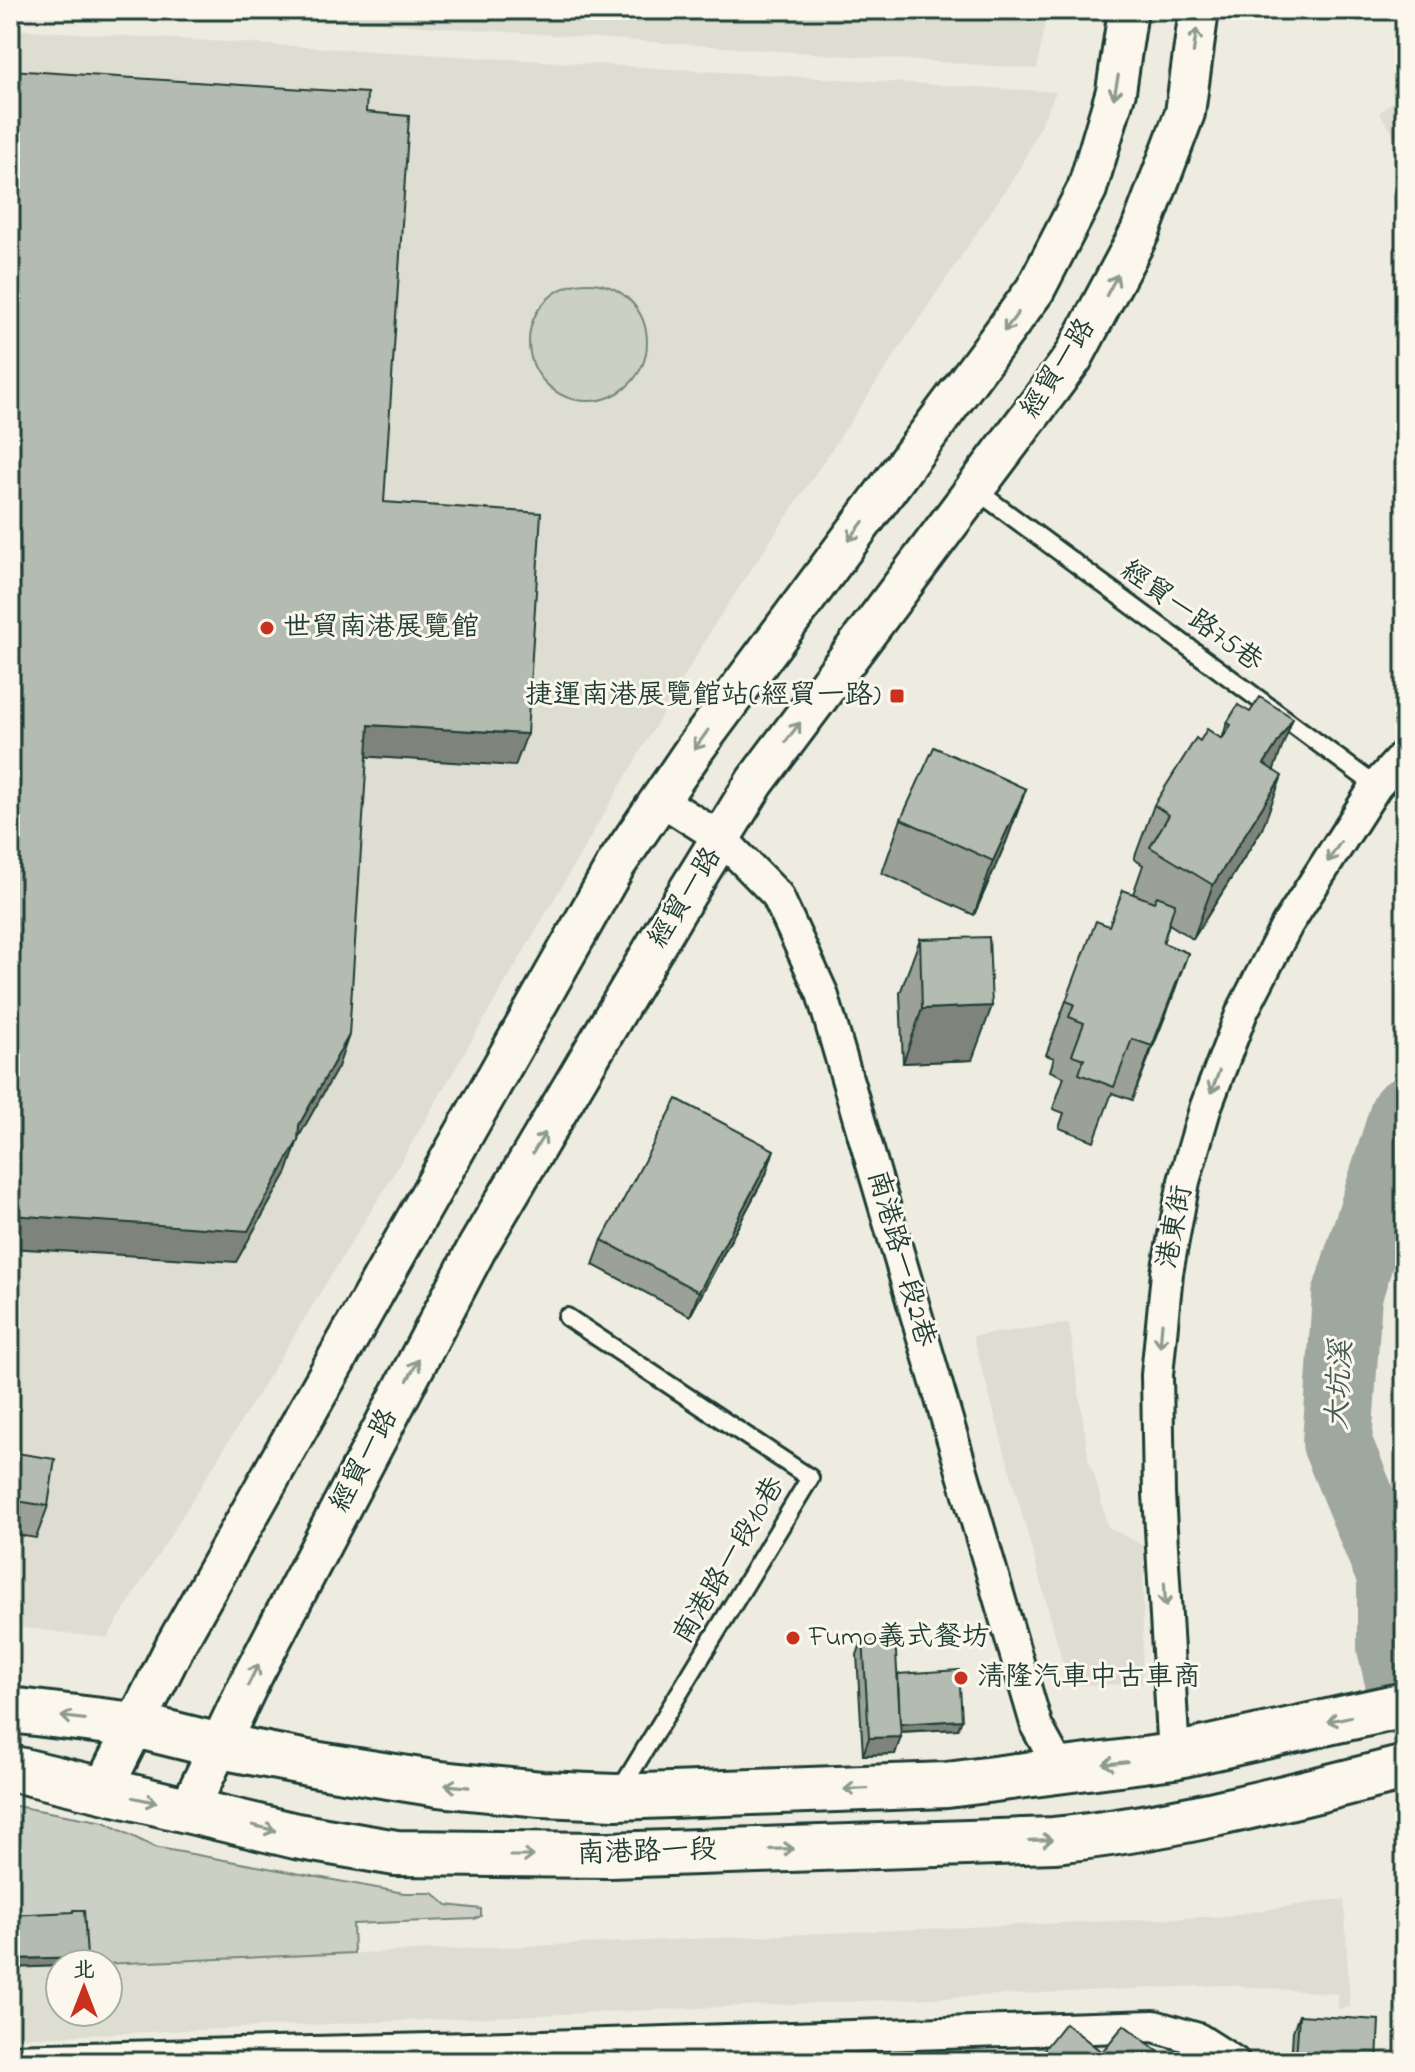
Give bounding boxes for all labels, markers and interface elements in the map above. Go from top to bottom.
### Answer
one-way arrow [1188,29,1203,55]
one-way arrow [1108,74,1123,99]
one-way arrow [1104,274,1120,298]
one-way arrow [1003,311,1020,332]
street label: 經貿一路 [1011,311,1107,427]
one-way arrow [848,520,865,541]
street label: 經貿一路75巷 [1111,551,1272,683]
place label: 世貿南港展覽館 [283,608,479,649]
marker: 世貿南港展覽館 [258,619,276,637]
place label: 捷運南港展覽館站(經貿一路) [525,676,881,717]
marker: 捷運南港展覽館站(經貿一路) [888,687,906,705]
one-way arrow [785,722,802,743]
one-way arrow [693,728,709,750]
street label: 經貿一路 [639,840,733,956]
one-way arrow [1325,840,1341,863]
one-way arrow [1207,1069,1221,1094]
one-way arrow [531,1132,547,1155]
street label: 南港路一段2巷 [855,1166,945,1353]
street label: 港東街 [1148,1182,1204,1272]
one-way arrow [1153,1321,1168,1348]
water label: 大坑溪 [1317,1337,1365,1431]
one-way arrow [405,1359,421,1383]
street label: 經貿一路 [321,1402,409,1520]
street label: 南港路一段10巷 [664,1469,797,1653]
one-way arrow [1158,1581,1173,1608]
place label: Fumo義式餐坊 [808,1618,989,1659]
marker: Fumo義式餐坊 [784,1629,802,1647]
place label: 清隆汽車中古車商 [977,1658,1201,1699]
one-way arrow [246,1664,261,1688]
marker: 清隆汽車中古車商 [952,1669,970,1687]
one-way arrow [60,1710,86,1725]
one-way arrow [1327,1712,1353,1727]
one-way arrow [1102,1755,1129,1770]
one-way arrow [444,1778,471,1793]
one-way arrow [843,1782,870,1797]
one-way arrow [132,1793,158,1808]
one-way arrow [251,1822,277,1837]
street label: 南港路一段 [576,1830,718,1876]
one-way arrow [1027,1833,1054,1848]
one-way arrow [768,1842,795,1857]
one-way arrow [508,1848,535,1864]
north arrow [44,1948,124,2028]
text: 北 [73,1955,95,1987]

